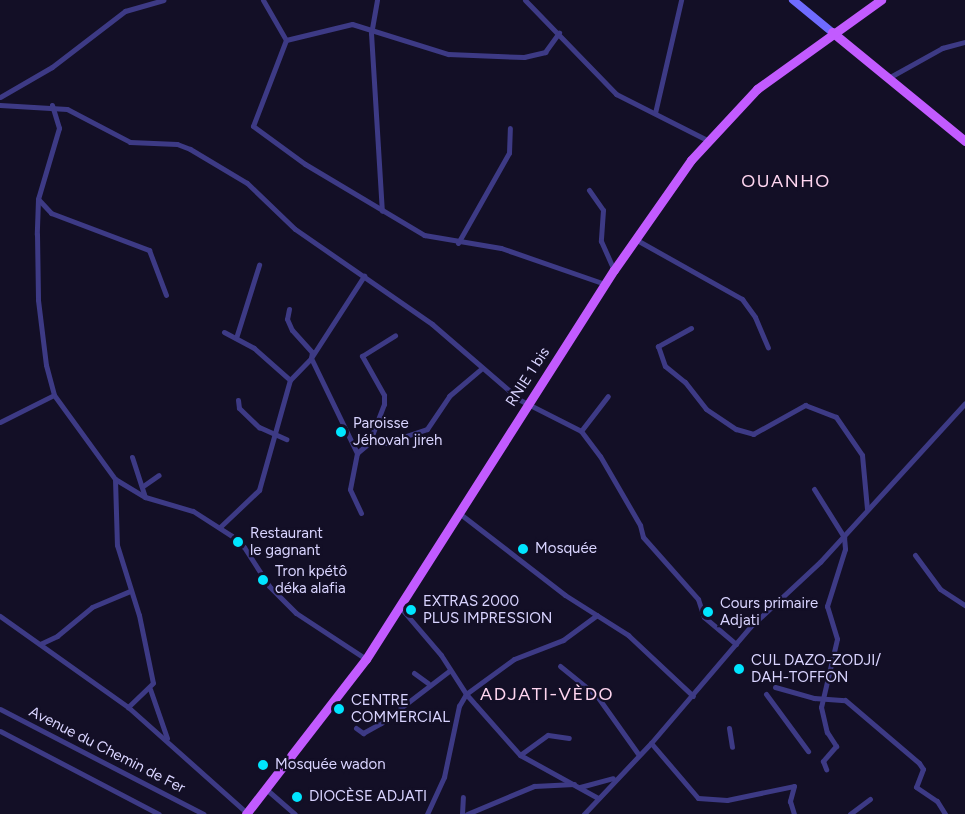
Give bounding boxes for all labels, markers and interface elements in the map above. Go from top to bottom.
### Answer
district label: OUANHO [741,170,831,192]
street label: RNIE 1 bis [502,344,554,410]
place label: Paroisse Jéhovah jireh [353,414,442,449]
marker: Paroisse Jéhovah jireh [334,425,348,439]
place label: Restaurant le gagnant [250,524,323,559]
marker: Restaurant le gagnant [231,535,245,549]
place label: Mosquée [535,540,597,558]
marker: Mosquée [516,542,530,556]
place label: Tron kpétô déka alafia [275,562,347,597]
marker: Tron kpétô déka alafia [256,573,270,587]
place label: EXTRAS 2000 PLUS IMPRESSION [423,592,552,627]
place label: Cours primaire Adjati [720,594,818,629]
marker: EXTRAS 2000 PLUS IMPRESSION [404,603,418,617]
marker: Cours primaire Adjati [701,605,715,619]
place label: CUL DAZO-ZODJI/ DAH-TOFFON [751,651,881,686]
marker: CUL DAZO-ZODJI/ DAH-TOFFON [732,662,746,676]
district label: ADJATI-VÈDO [480,683,614,705]
place label: CENTRE COMMERCIAL [351,691,450,726]
marker: CENTRE COMMERCIAL [332,702,346,716]
street label: Avenue du Chemin de Fer [26,703,188,797]
place label: Mosquée wadon [275,756,386,774]
marker: Mosquée wadon [256,758,270,772]
place label: DIOCÈSE ADJATI [309,788,427,806]
marker: DIOCÈSE ADJATI [290,790,304,804]

